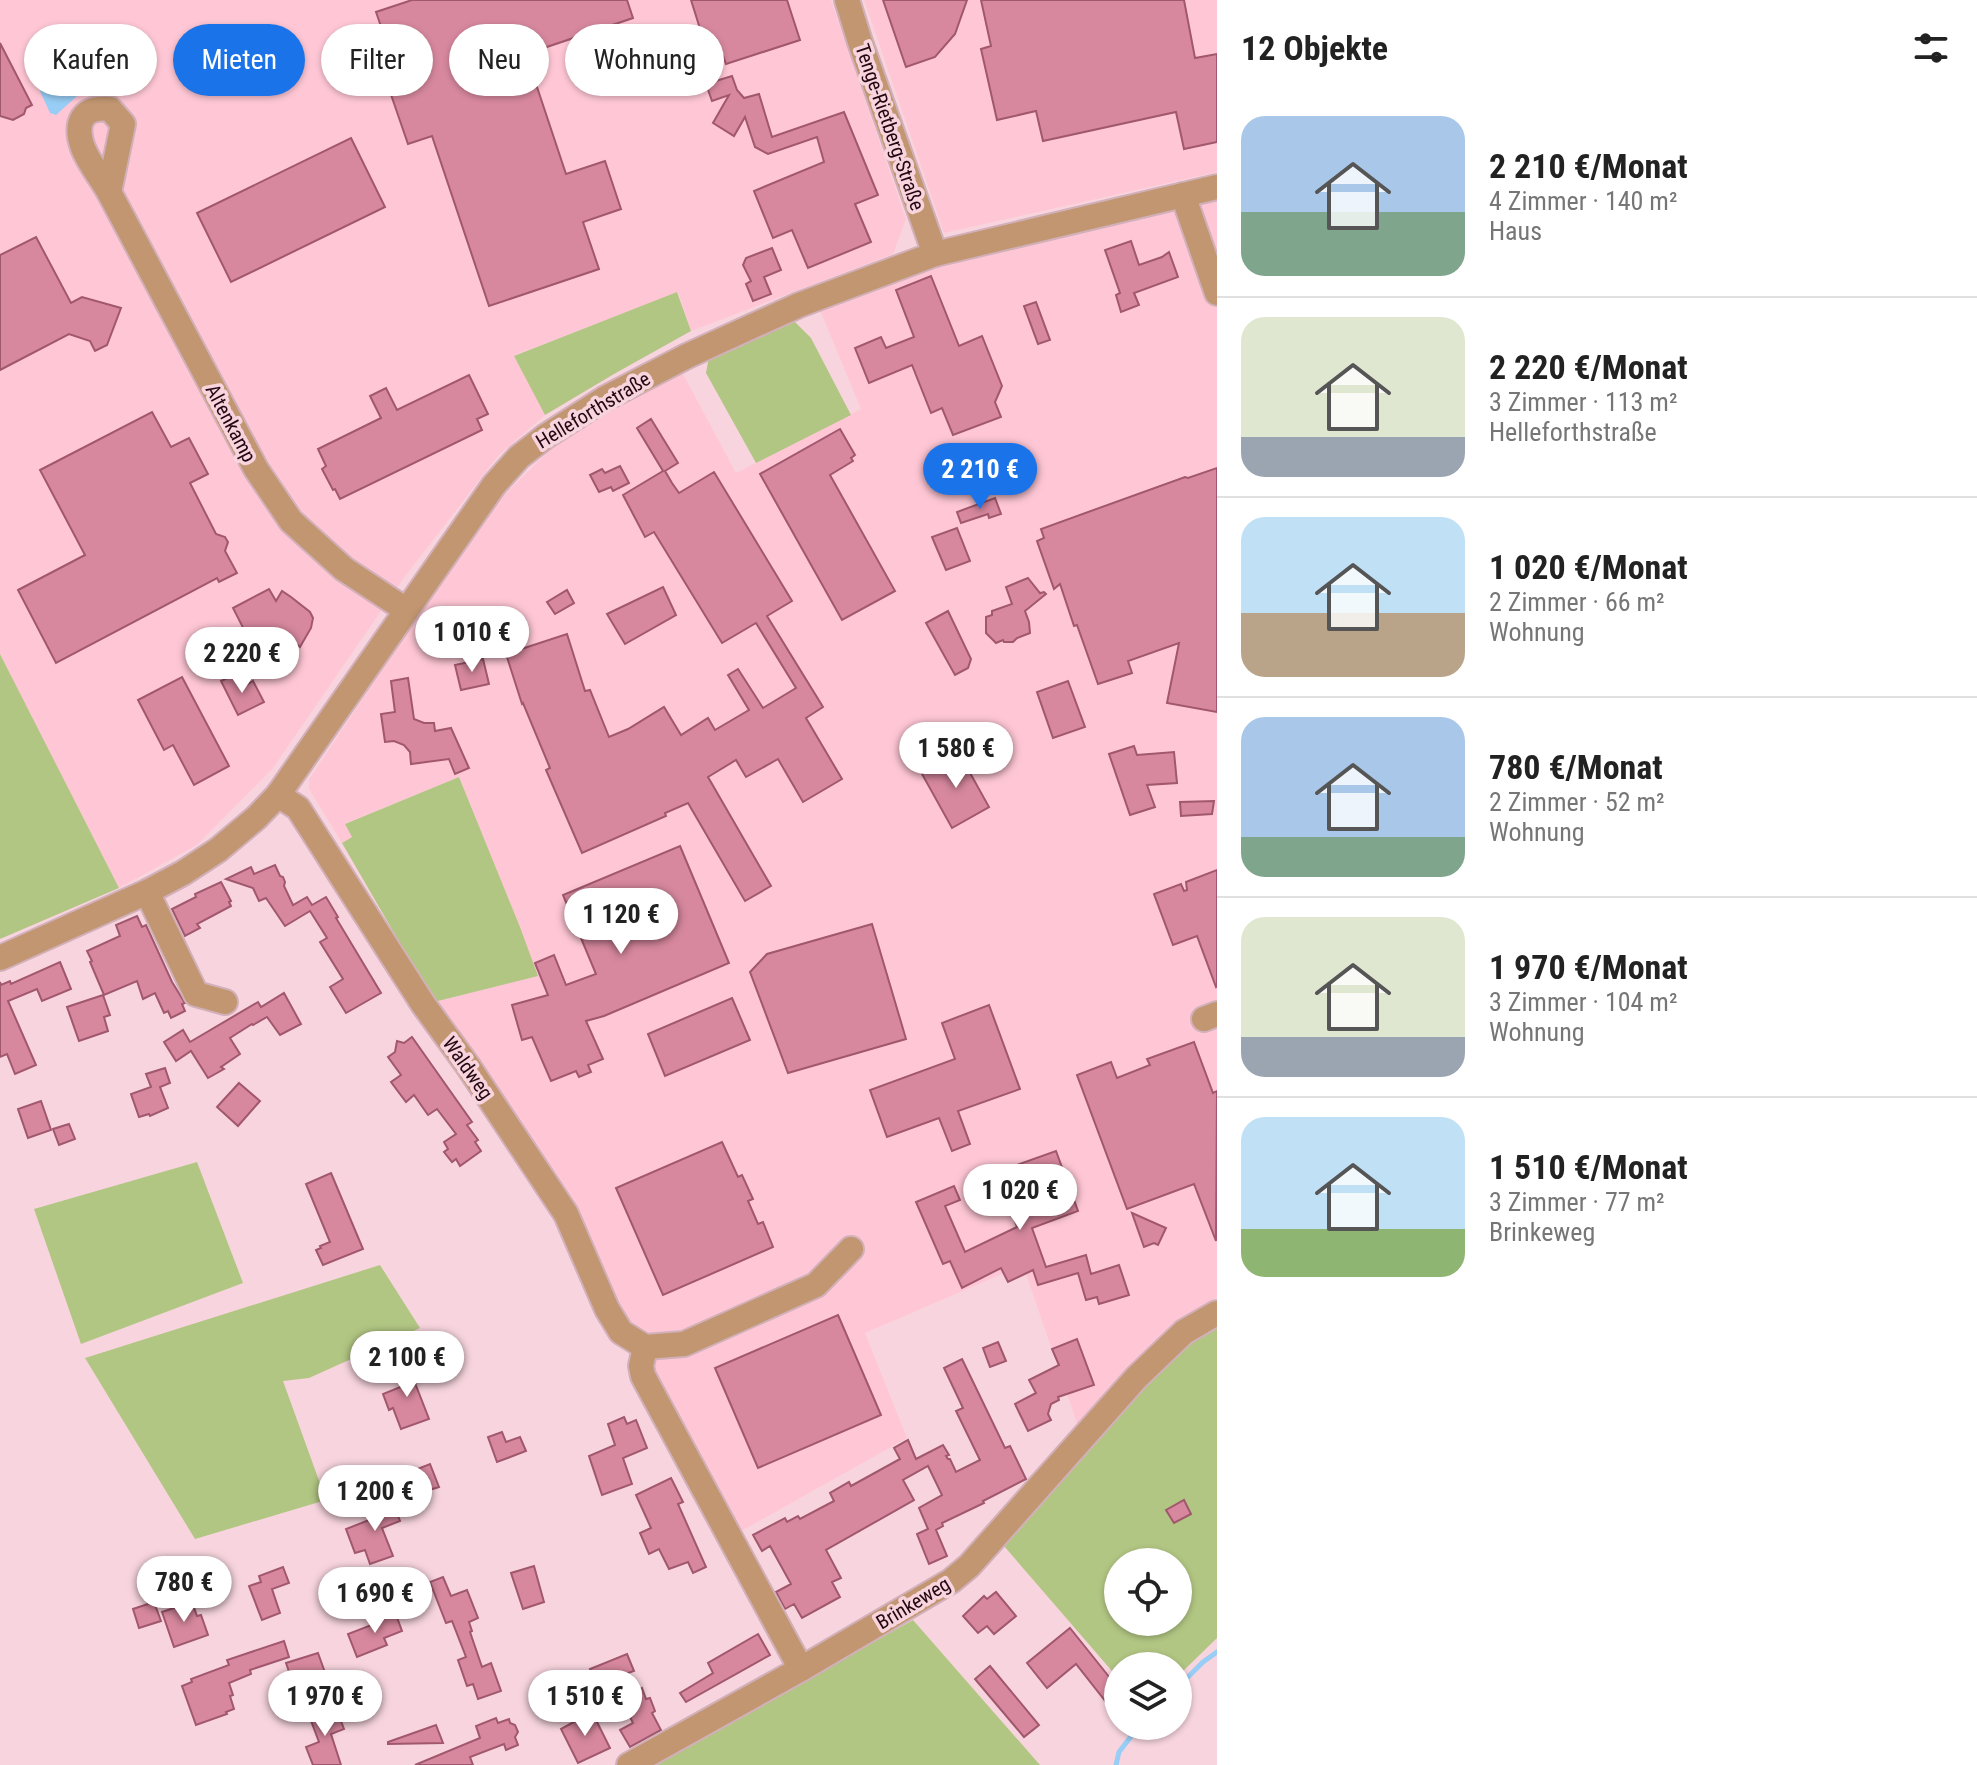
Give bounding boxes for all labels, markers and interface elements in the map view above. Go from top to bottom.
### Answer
chip: Kaufen [24,24,157,96]
chip: Mieten [173,24,305,96]
chip: Filter [321,24,433,96]
chip: Neu [449,24,549,96]
chip: Wohnung [565,24,724,96]
icon: filters [1909,26,1953,70]
text: 12 Objekte [1241,28,1388,68]
street label: Tenge-Rietberg-Straße [850,41,930,213]
text: 2 210 €/Monat [1489,146,1688,186]
icon: home [1305,148,1401,244]
text: 4 Zimmer · 140 m² [1489,186,1678,216]
text: Haus [1489,216,1542,246]
text: 2 220 €/Monat [1489,347,1688,387]
icon: home [1305,349,1401,445]
street label: Helleforthstraße [532,366,654,454]
street label: Altenkamp [201,380,261,466]
text: 3 Zimmer · 113 m² [1489,387,1678,417]
text: Helleforthstraße [1489,417,1657,447]
pin: 2 210 € [906,443,1054,511]
text: 2 210 € [941,454,1019,484]
text: 1 020 €/Monat [1489,547,1688,587]
icon: home [1305,549,1401,645]
text: 2 Zimmer · 66 m² [1489,587,1665,617]
pin: 1 010 € [398,606,546,674]
text: 1 010 € [433,617,511,647]
text: Wohnung [1489,617,1585,647]
pin: 2 220 € [168,627,316,695]
text: 2 220 € [203,638,281,668]
pin: 1 580 € [882,722,1030,790]
text: 1 580 € [917,733,995,763]
text: 780 €/Monat [1489,747,1663,787]
icon: home [1305,749,1401,845]
text: 2 Zimmer · 52 m² [1489,787,1665,817]
text: Wohnung [1489,817,1585,847]
pin: 1 120 € [547,888,695,956]
text: 1 120 € [582,899,660,929]
text: 1 970 €/Monat [1489,947,1688,987]
icon: home [1305,949,1401,1045]
text: 3 Zimmer · 104 m² [1489,987,1678,1017]
text: Wohnung [1489,1017,1585,1047]
street label: Waldweg [438,1032,498,1104]
text: 1 510 €/Monat [1489,1147,1688,1187]
icon: home [1305,1149,1401,1245]
pin: 1 020 € [946,1164,1094,1232]
text: 1 020 € [981,1175,1059,1205]
text: 3 Zimmer · 77 m² [1489,1187,1665,1217]
text: Brinkeweg [1489,1217,1595,1247]
pin: 2 100 € [333,1331,481,1399]
text: 2 100 € [368,1342,446,1372]
pin: 1 200 € [301,1465,449,1533]
text: 1 200 € [336,1476,414,1506]
map controls [1104,1548,1192,1740]
button: locate [1104,1548,1192,1636]
pin: 780 € [128,1556,240,1624]
text: 780 € [155,1567,213,1597]
pin: 1 690 € [301,1567,449,1635]
street label: Brinkeweg [872,1572,954,1634]
text: 1 690 € [336,1578,414,1608]
button: layers [1104,1652,1192,1740]
pin: 1 970 € [251,1670,399,1738]
pin: 1 510 € [511,1670,659,1738]
text: 1 970 € [286,1681,364,1711]
text: 1 510 € [546,1681,624,1711]

